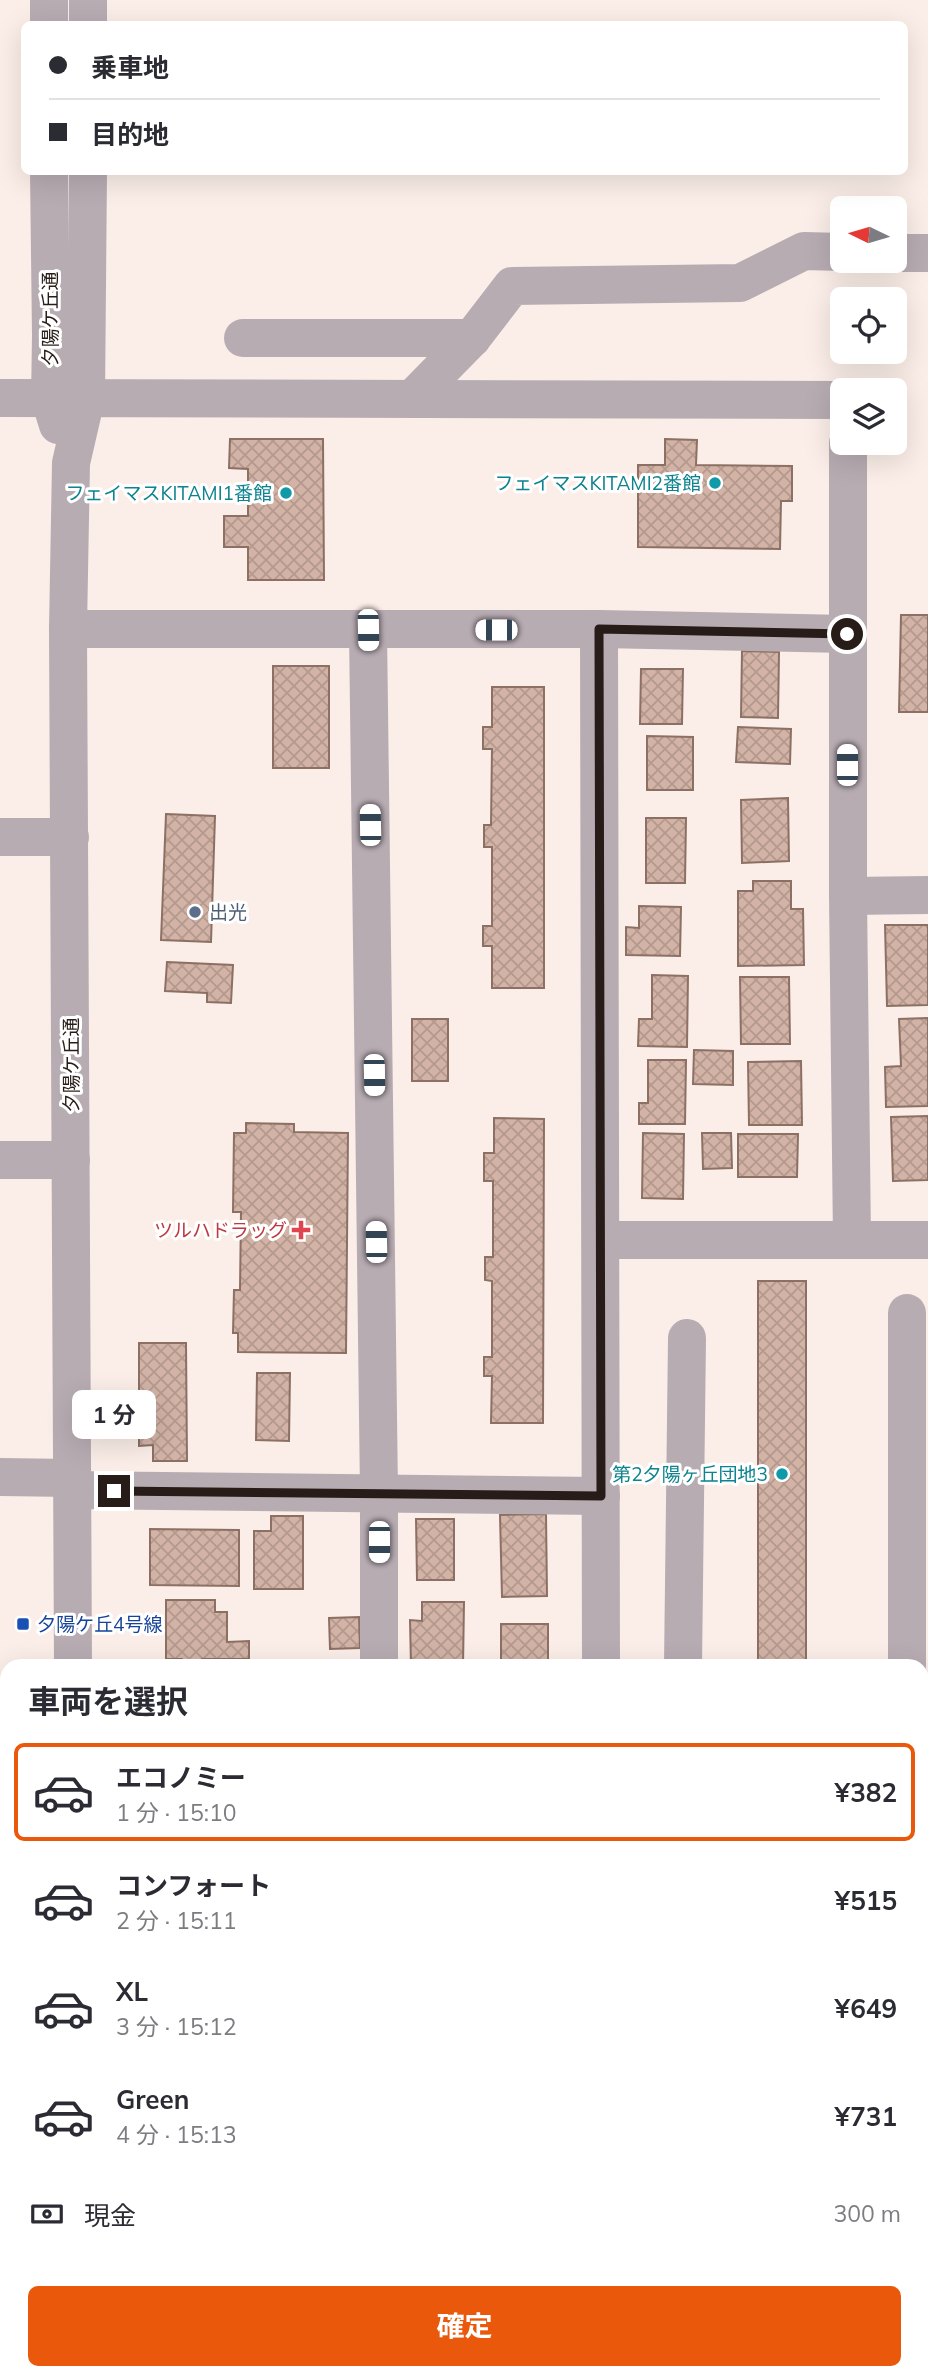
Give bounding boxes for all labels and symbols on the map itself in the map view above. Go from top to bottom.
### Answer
north arrow [830,196,906,273]
street label: 夕陽ケ丘通 [38,271,62,367]
place label: フェイマスKITAMI2番館 [494,471,701,495]
marker: フェイマスKITAMI2番館 [707,475,723,491]
place label: フェイマスKITAMI1番館 [65,481,272,505]
marker: フェイマスKITAMI1番館 [278,485,294,501]
car [358,609,379,651]
route start [831,618,863,650]
car [476,620,518,641]
car [837,744,858,786]
car [360,804,381,846]
place label: 出光 [209,900,247,924]
marker: 出光 [187,904,203,920]
street label: 夕陽ケ丘通 [59,1017,83,1113]
car [364,1054,385,1096]
place label: ツルハドラッグ [154,1218,287,1242]
car [366,1221,387,1263]
marker: ツルハドラッグ [293,1222,309,1238]
callout: 1 分 [72,1390,156,1438]
place label: 第2夕陽ヶ丘団地3 [612,1462,768,1486]
marker: 第2夕陽ヶ丘団地3 [774,1466,790,1482]
route end [98,1475,130,1507]
car [369,1521,390,1563]
place label: 夕陽ケ丘4号線 [37,1612,162,1636]
marker: 夕陽ケ丘4号線 [15,1616,31,1632]

